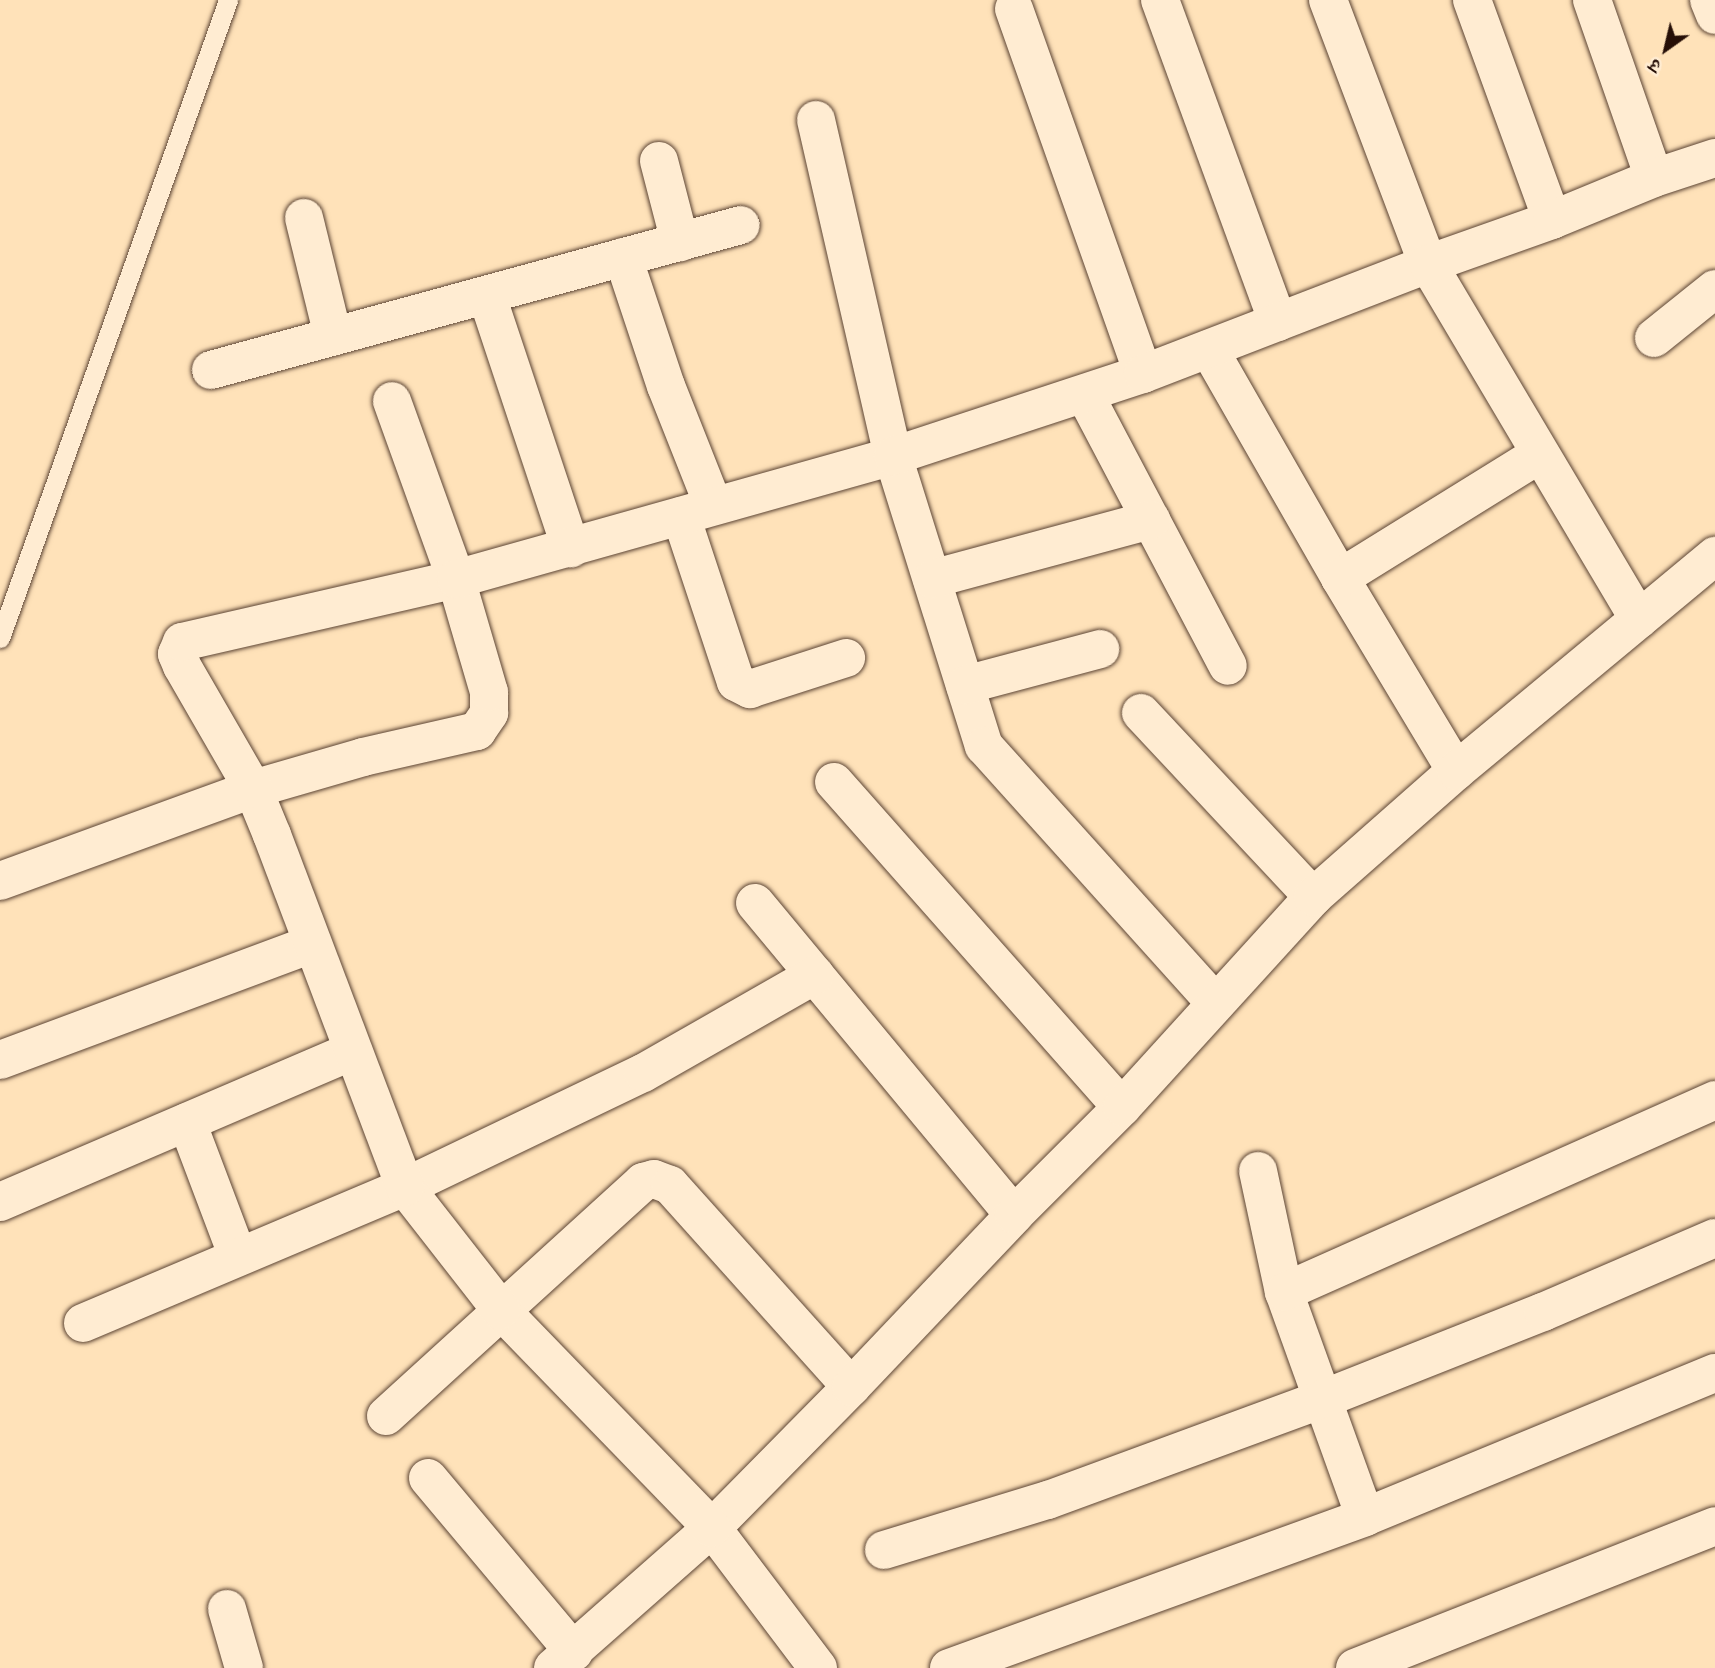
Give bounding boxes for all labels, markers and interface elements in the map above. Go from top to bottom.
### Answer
north arrow [1631,14,1701,84]
text: उ [1642,52,1666,81]

